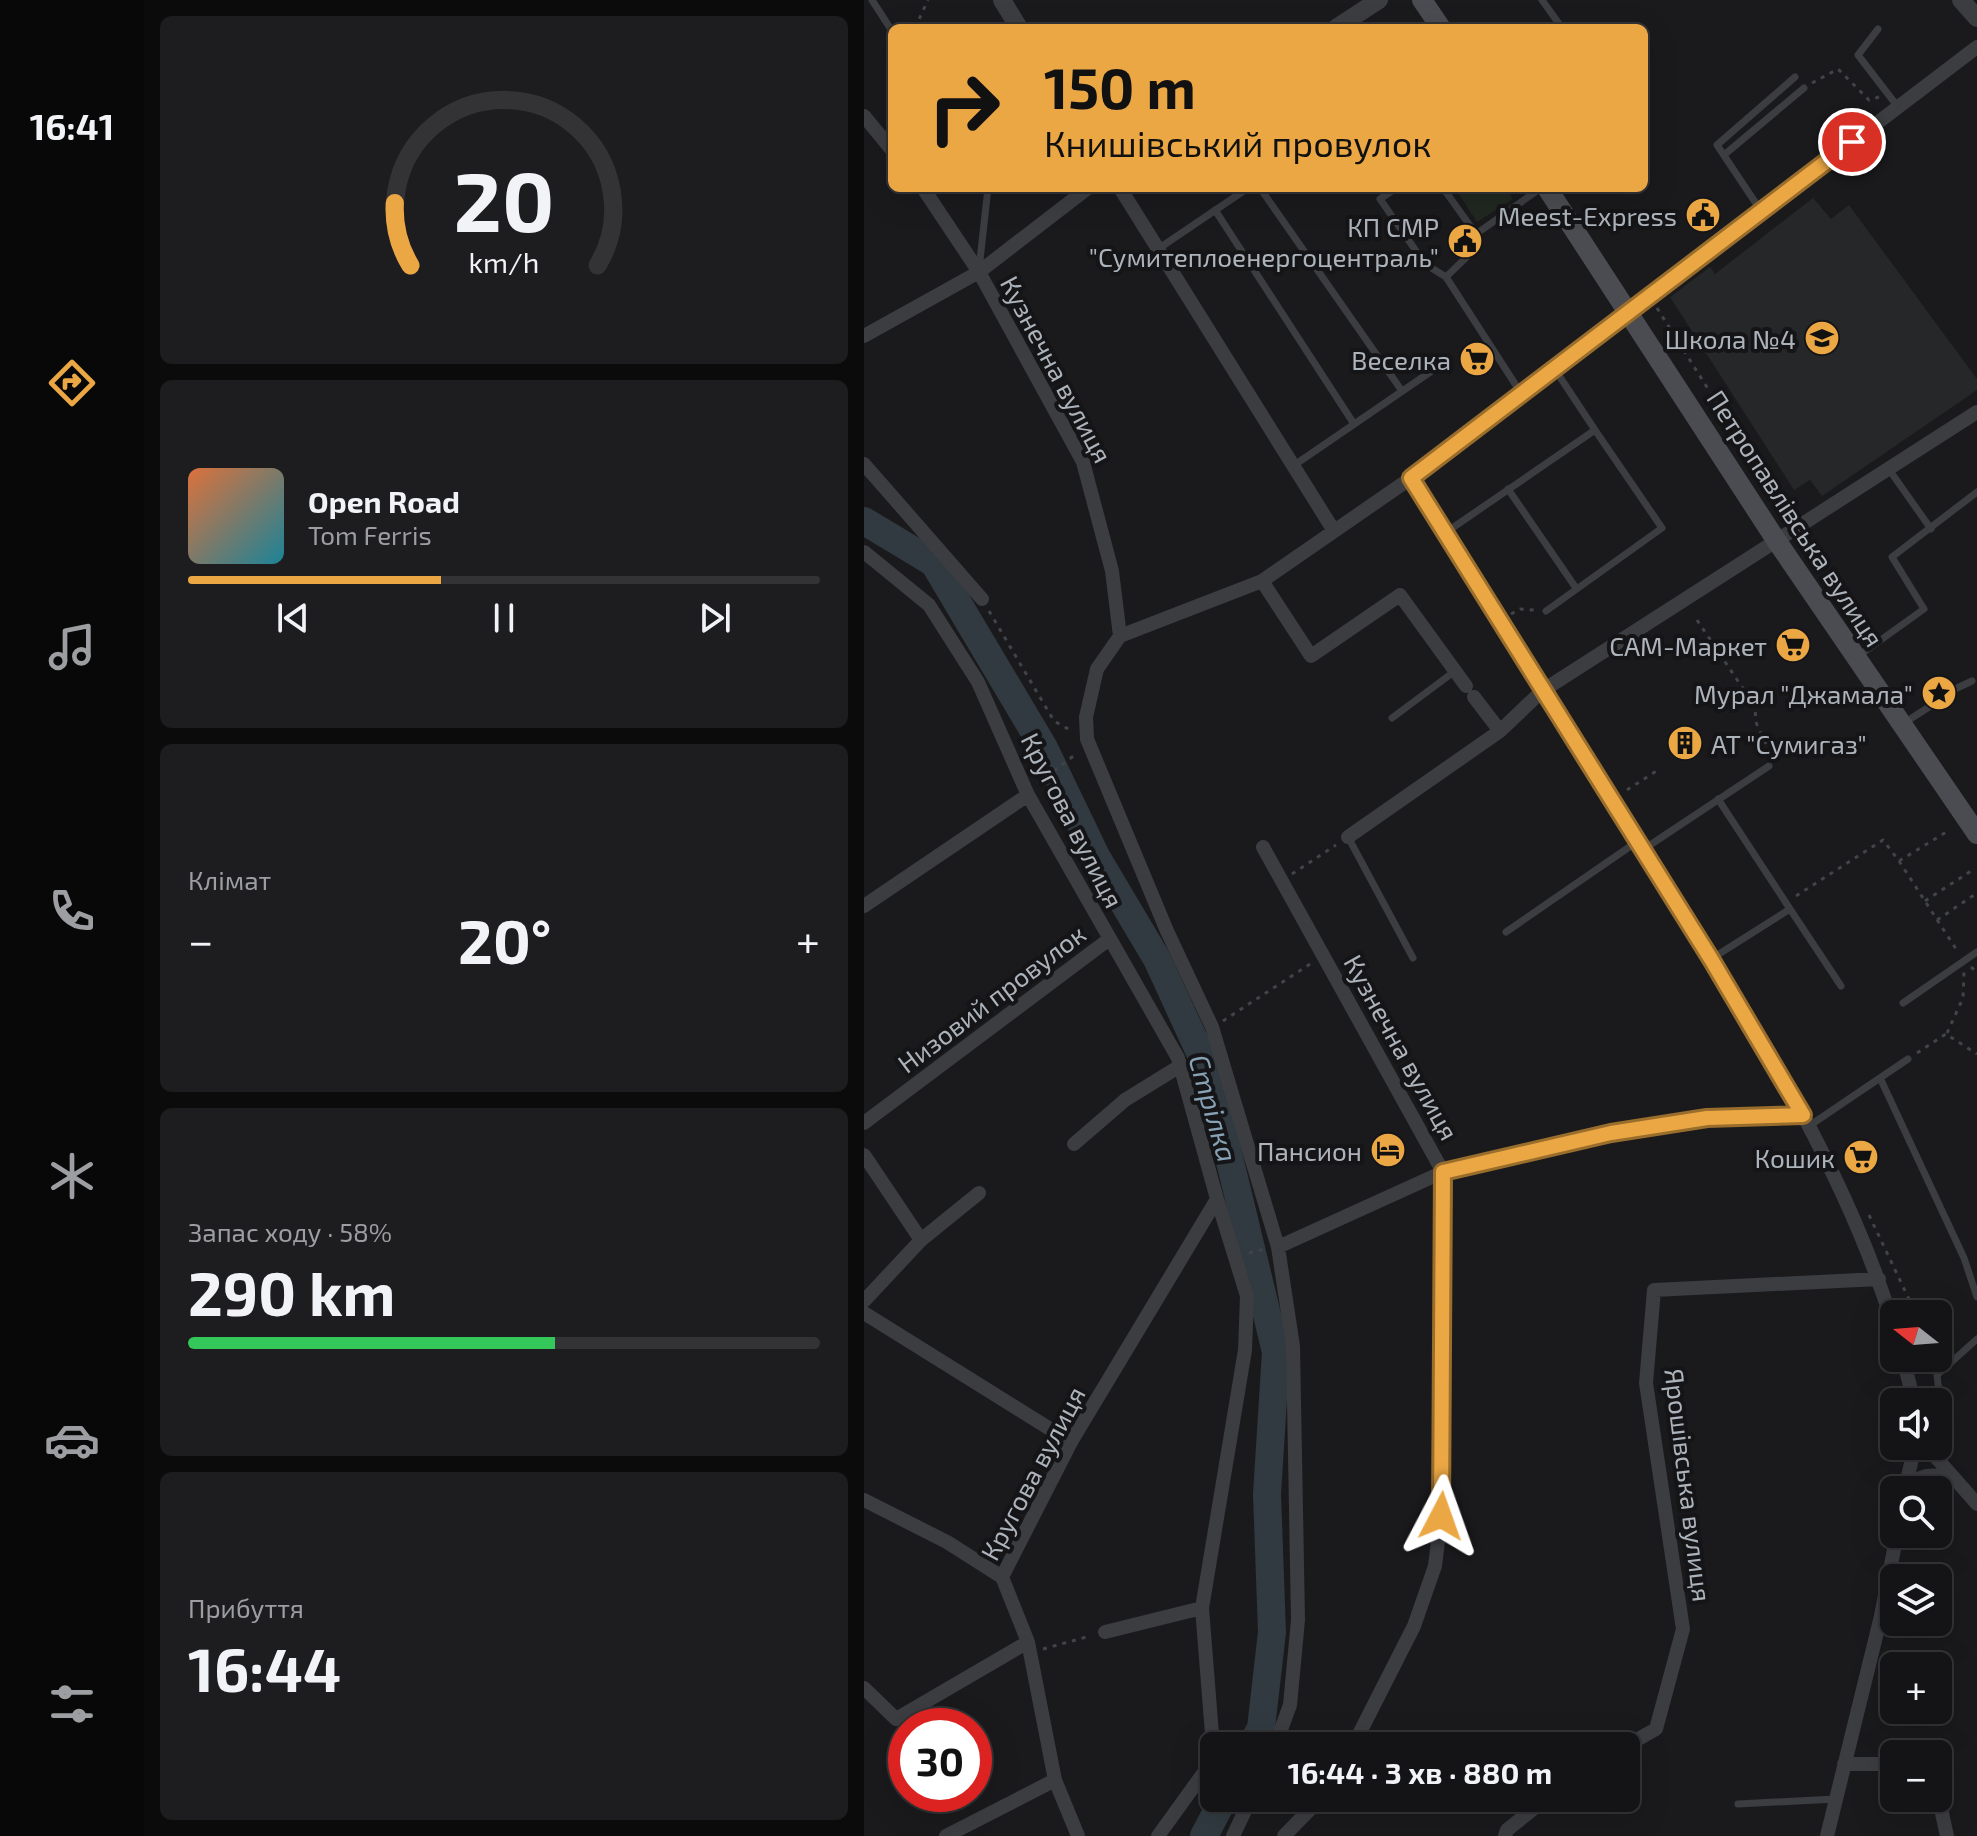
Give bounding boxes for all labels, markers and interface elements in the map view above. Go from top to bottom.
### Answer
text: 150 m [1044,53,1196,120]
icon: right [912,56,1016,160]
text: 16:41 [30,104,114,147]
pin [1818,108,1886,176]
icon: arrive [1830,120,1874,164]
text: Книшівський провулок [1044,121,1432,164]
text: 20 [454,149,554,249]
public building icon: Meest-Express [1684,196,1722,234]
place label: Meest-Express [1498,200,1677,231]
place label: КП СМР "Сумитеплоенергоцентраль" [1089,211,1439,273]
public building icon: КП СМР "Сумитеплоенергоцентраль" [1446,222,1484,260]
text: km/h [469,244,539,279]
street label: Кузнечна вулиця [994,270,1119,468]
school or university icon: Школа №4 [1803,319,1841,357]
place label: Школа №4 [1665,323,1796,354]
supermarket icon: Веселка [1458,340,1496,378]
place label: Веселка [1351,344,1451,375]
icon: directions [44,355,100,411]
street label: Петропавлівська вулиця [1701,384,1891,653]
text: Open Road [308,483,460,519]
text: Tom Ferris [308,519,432,550]
icon: previous [271,596,315,640]
icon: pause [482,596,526,640]
icon: next [693,596,737,640]
icon: music [44,619,100,675]
supermarket icon: САМ-Маркет [1774,626,1812,664]
place label: САМ-Маркет [1609,630,1767,661]
place icon: Мурал "Джамала" [1920,674,1958,712]
place label: Мурал "Джамала" [1694,678,1913,710]
building icon: АТ "Сумигаз" [1666,724,1704,762]
street label: Кругова вулиця [1015,727,1130,913]
place label: АТ "Сумигаз" [1711,728,1867,760]
text: Клімат [188,864,271,895]
icon: phone [44,883,100,939]
text: 20° [458,904,551,976]
text: − [188,913,214,966]
text: + [796,913,820,966]
street label: Низовий провулок [891,917,1091,1079]
street label: Кузнечна вулиця [1337,949,1466,1145]
water label: Стрілка [1182,1050,1246,1166]
hotel icon: Пансион [1369,1131,1407,1169]
place label: Пансион [1257,1135,1362,1166]
supermarket icon: Кошик [1842,1138,1880,1176]
place label: Кошик [1755,1142,1835,1173]
icon: climate [44,1148,100,1204]
text: Запас ходу · 58% [188,1216,392,1247]
text: 290 km [188,1256,395,1328]
north arrow [1880,1300,1952,1372]
map controls [1880,1300,1952,1812]
street label: Ярошівська вулиця [1658,1367,1719,1604]
street label: Кругова вулиця [973,1381,1092,1566]
button: sound [1880,1388,1952,1460]
icon: car [44,1412,100,1468]
position arrow [1399,1474,1483,1558]
button: search [1880,1476,1952,1548]
button: layers [1880,1564,1952,1636]
text: Прибуття [188,1592,304,1623]
text: 16:44 [188,1632,341,1704]
button: + [1880,1652,1952,1724]
icon: filters [44,1676,100,1732]
speed limit sign: 30 [888,1708,992,1812]
button: − [1880,1740,1952,1812]
text: 16:44 · 3 хв · 880 m [1288,1754,1552,1790]

